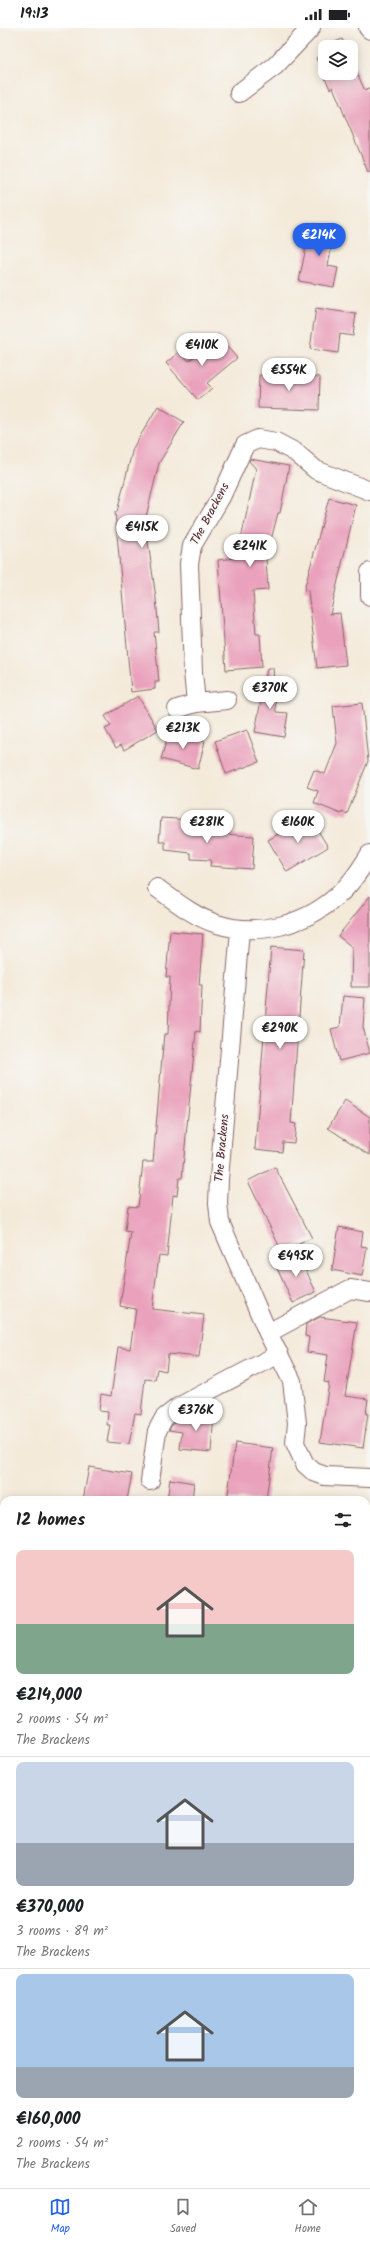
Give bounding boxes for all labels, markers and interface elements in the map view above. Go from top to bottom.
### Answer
text: 19:13 [20,2,49,26]
map controls [318,40,358,80]
button: layers [318,40,358,80]
pin: €214K [291,223,347,257]
text: €214K [302,225,336,246]
pin: €410K [174,333,230,367]
text: €410K [185,335,219,356]
pin: €554K [261,358,317,392]
text: €554K [271,360,307,381]
street label: The Brackens [186,479,234,549]
pin: €415K [114,515,170,549]
text: €415K [125,517,159,538]
pin: €241K [222,534,278,568]
text: €241K [233,536,267,557]
pin: €370K [242,676,298,710]
text: €370K [252,678,288,699]
pin: €213K [155,716,211,750]
text: €213K [166,718,200,739]
pin: €281K [179,810,235,844]
pin: €160K [270,810,326,844]
text: €281K [189,812,225,833]
text: €160K [281,812,315,833]
pin: €290K [252,1016,308,1050]
text: €290K [262,1018,298,1039]
street label: The Brackens [210,1113,234,1183]
pin: €495K [268,1244,324,1278]
text: €495K [278,1246,314,1267]
pin: €376K [168,1398,224,1432]
text: €376K [178,1400,214,1421]
text: 12 homes [16,1507,85,1534]
icon: filters [332,1509,354,1531]
icon: home [149,1576,221,1648]
text: €214,000 [16,1682,82,1709]
text: 2 rooms · 54 m² [16,1709,108,1730]
text: The Brackens [16,1730,90,1751]
icon: home [149,1788,221,1860]
text: €370,000 [16,1894,83,1921]
text: 3 rooms · 89 m² [16,1921,108,1942]
text: The Brackens [16,1942,90,1963]
icon: home [149,2000,221,2072]
text: €160,000 [16,2106,80,2133]
text: 2 rooms · 54 m² [16,2133,108,2154]
text: The Brackens [16,2154,90,2175]
tab: Map [49,2196,71,2238]
tab: Saved [170,2196,196,2238]
tab: Home [295,2196,321,2238]

